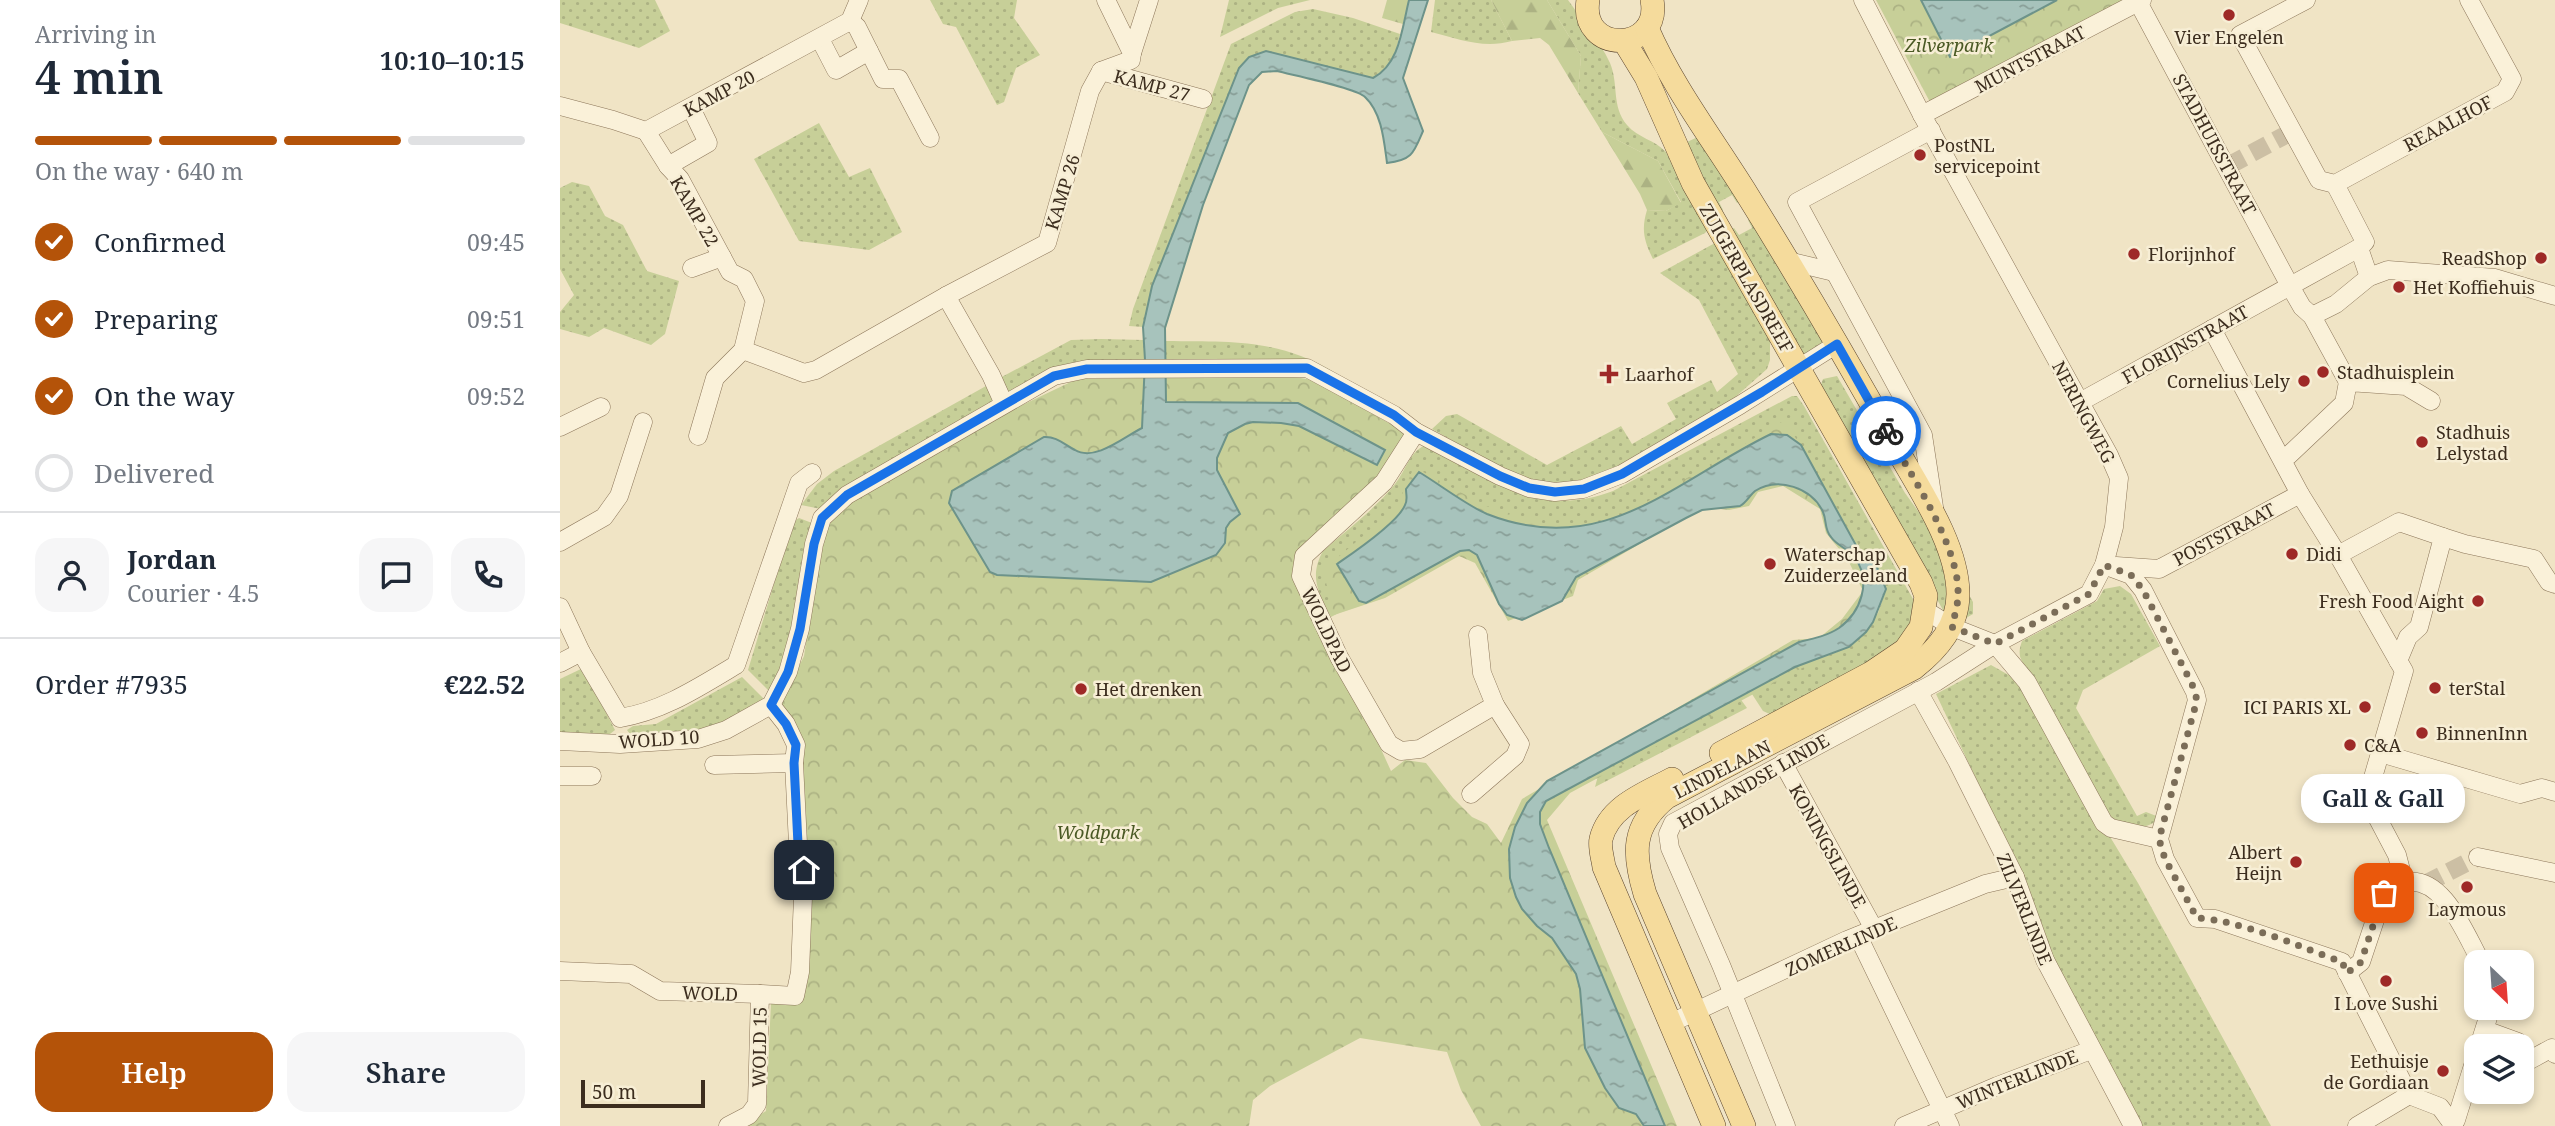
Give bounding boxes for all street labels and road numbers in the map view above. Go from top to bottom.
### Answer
street label: MUNTSTRAAT [1970,20,2090,98]
street label: KAMP 27 [1111,63,1193,107]
street label: KAMP 20 [679,64,759,122]
street label: STADHUISSTRAAT [2168,69,2262,219]
street label: REAALHOF [2399,89,2497,157]
street label: KAMP 26 [1039,151,1085,233]
street label: KAMP 22 [665,171,725,251]
street label: ZUIGERPLASDREEF [1694,199,1800,357]
street label: FLORIJNSTRAAT [2117,299,2253,389]
street label: NERINGWEG [2047,357,2121,467]
street label: POSTSTRAAT [2169,497,2279,571]
street label: WOLDPAD [1296,583,1358,677]
street label: WOLD 10 [618,724,700,754]
street label: HOLLANDSE LINDE [1673,728,1833,834]
street label: LINDELAAN [1669,734,1775,804]
street label: KONINGSLINDE [1784,780,1872,912]
street label: ZILVERLINDE [1992,850,2058,968]
street label: ZOMERLINDE [1781,911,1901,981]
street label: WOLD [682,980,738,1006]
street label: WOLD 15 [746,1006,772,1088]
street label: WINTERLINDE [1953,1044,2081,1114]

